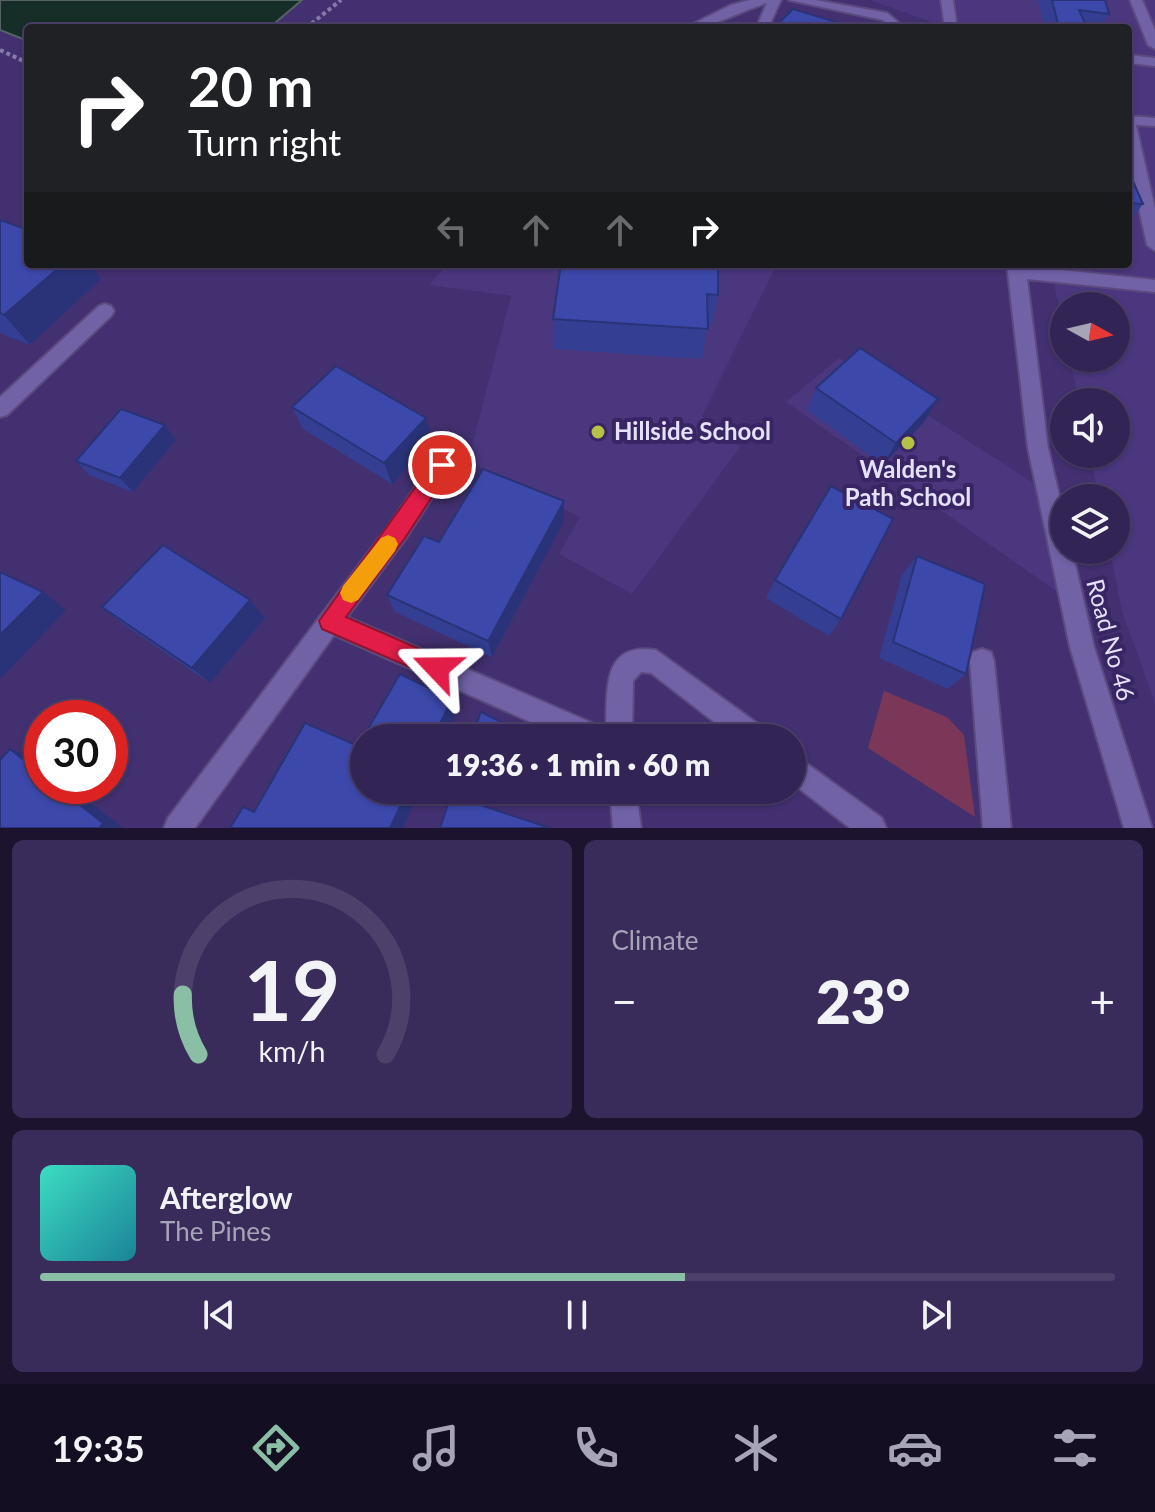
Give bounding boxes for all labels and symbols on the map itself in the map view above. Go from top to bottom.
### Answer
north arrow [1050,292,1130,372]
place label: Hillside School [614,416,771,445]
marker: Hillside School [589,423,607,441]
pin [408,431,476,499]
marker: Walden's Path School [899,434,917,452]
place label: Walden's Path School [845,454,971,511]
street label: Road No 46 [1081,576,1142,704]
position arrow [395,626,479,710]
speed limit sign: 30 [24,700,128,804]

